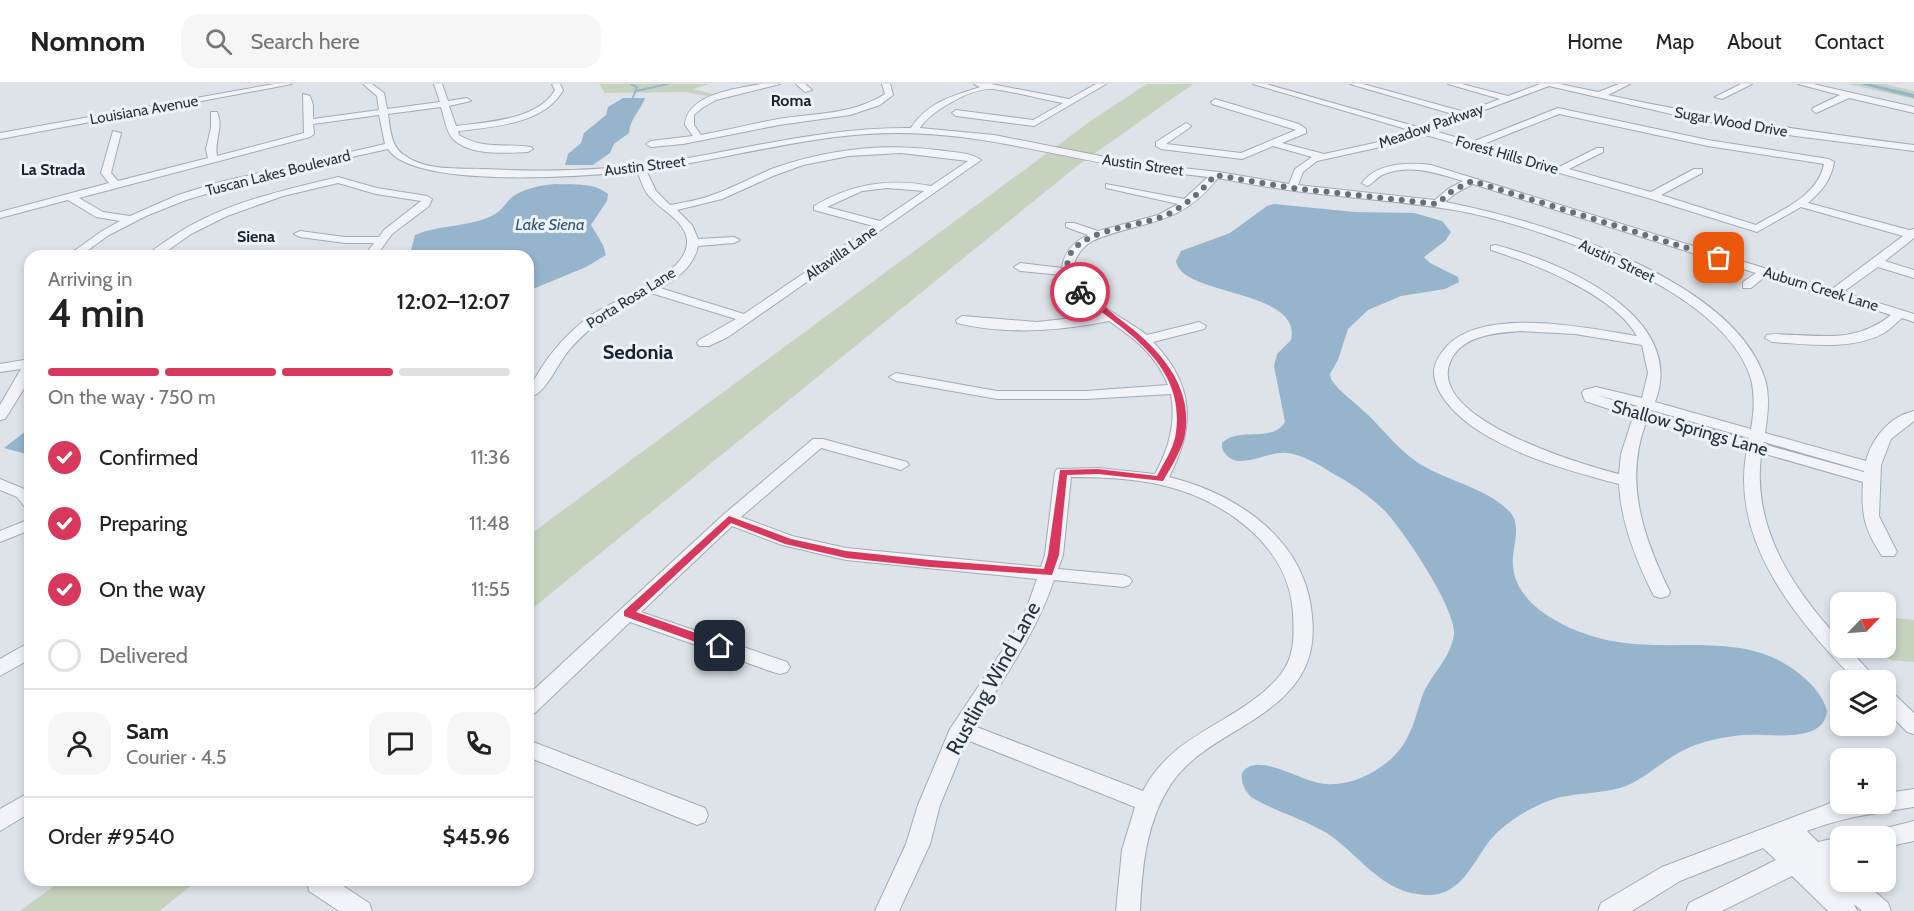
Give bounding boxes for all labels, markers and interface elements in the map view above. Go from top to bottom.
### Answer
search box [181,14,601,68]
text: Nomnom [30,24,145,58]
icon: search [202,25,235,58]
text: Search here [250,28,360,55]
text: Home [1567,29,1623,54]
text: Map [1656,29,1694,54]
text: About [1727,29,1781,54]
text: Contact [1814,29,1884,54]
district label: Roma [771,91,811,110]
street label: Louisiana Avenue [88,92,200,128]
street label: Meadow Parkway [1376,99,1486,152]
street label: Sugar Wood Drive [1673,103,1789,141]
street label: Forest Hills Drive [1453,132,1561,178]
street label: Tuscan Lakes Boulevard [204,146,352,200]
street label: Austin Street [1101,150,1185,180]
street label: Austin Street [603,152,687,180]
district label: La Strada [21,160,85,179]
water label: Lake Siena [515,215,585,234]
street label: Altavilla Lane [802,221,881,284]
district label: Siena [237,227,275,246]
pin [1693,232,1744,283]
street label: Austin Street [1576,236,1658,286]
icon: bag [1702,241,1735,274]
courier [1050,262,1110,322]
street label: Porta Rosa Lane [583,263,679,333]
street label: Auburn Creek Lane [1761,263,1881,315]
text: Arriving in [48,267,132,291]
icon: bike [1064,276,1097,309]
text: 12:02–12:07 [397,288,510,315]
text: 4 min [48,289,145,337]
district label: Sedonia [603,340,673,364]
text: On the way · 750 m [48,385,216,409]
street label: Shallow Springs Lane [1609,395,1771,461]
icon: check [48,441,81,474]
text: Confirmed [99,444,198,471]
text: 11:36 [471,445,510,469]
icon: check [48,507,81,540]
text: Preparing [99,510,187,537]
text: 11:48 [469,511,510,535]
icon: check [48,573,81,606]
text: On the way [99,576,206,603]
text: 11:55 [471,577,510,601]
north arrow [1830,592,1896,658]
map controls [1830,592,1896,892]
street label: Rustling Wind Lane [941,597,1045,759]
pin [694,620,745,671]
icon: home [703,629,736,662]
text: Delivered [99,642,188,669]
button: layers [1830,670,1896,736]
button: person [48,712,111,775]
button: chat [369,712,432,775]
button: phone [447,712,510,775]
text: Sam [126,718,169,745]
text: Courier · 4.5 [126,745,227,769]
button: + [1830,748,1896,814]
text: Order #9540 [48,823,175,850]
text: $45.96 [442,823,510,850]
button: − [1830,826,1896,892]

